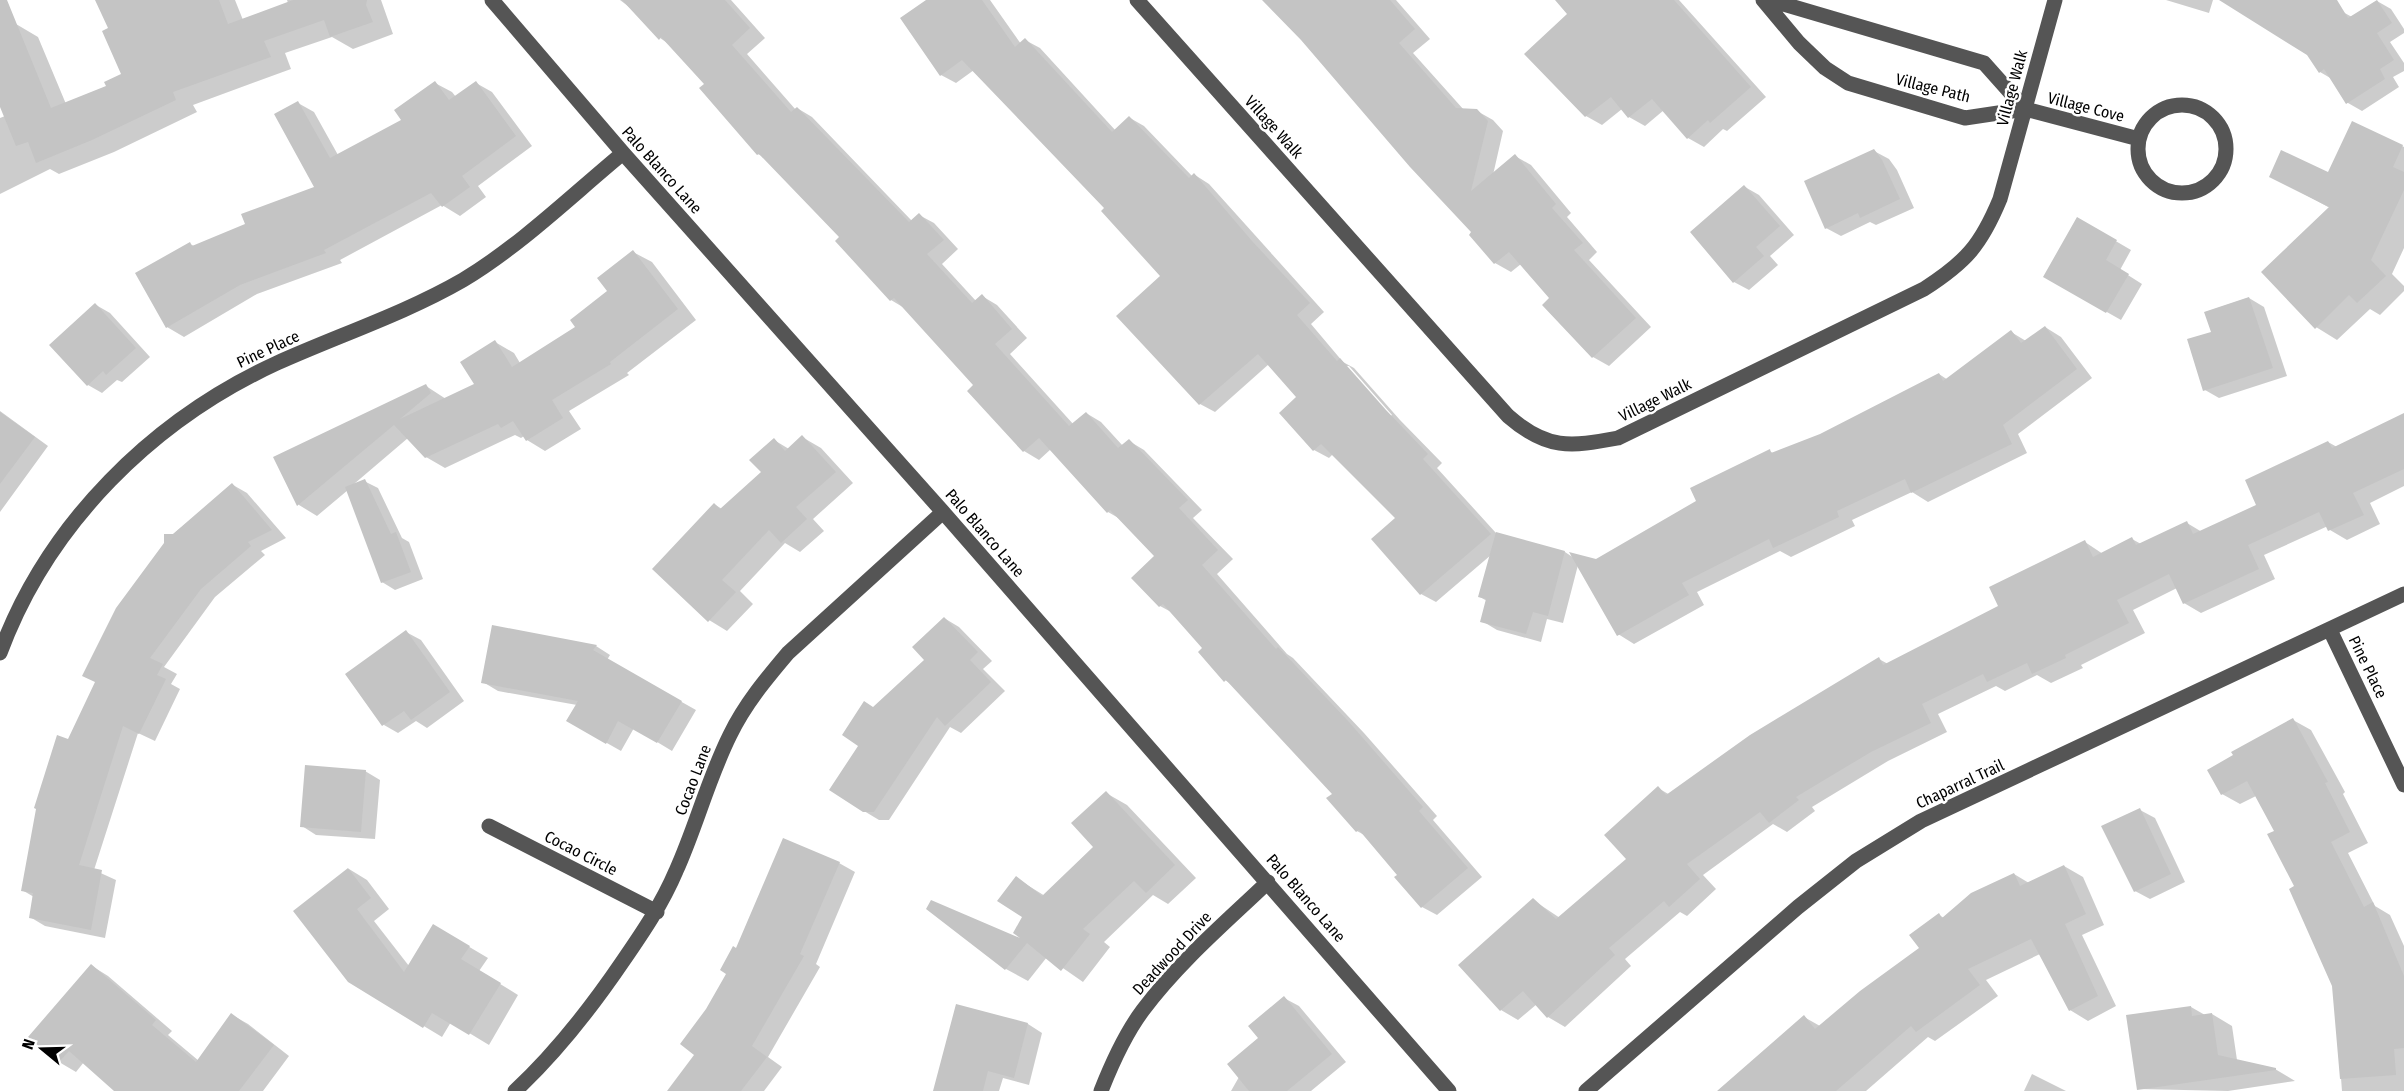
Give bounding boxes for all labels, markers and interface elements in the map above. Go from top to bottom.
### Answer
street label: Village Walk [1993,47,2031,128]
street label: Village Path [1894,70,1972,106]
street label: Village Cove [2046,88,2126,126]
street label: Village Walk [1241,92,1308,163]
street label: Palo Blanco Lane [618,123,706,218]
street label: Pine Place [234,326,303,372]
street label: Village Walk [1616,374,1695,426]
street label: Palo Blanco Lane [942,485,1029,581]
street label: Pine Place [2345,633,2391,701]
street label: Cocao Lane [671,742,715,818]
street label: Chaparral Trail [1913,755,2007,813]
street label: Cocao Circle [541,827,621,879]
street label: Palo Blanco Lane [1263,850,1350,946]
street label: Deadwood Drive [1129,907,1215,999]
north arrow [12,1019,72,1079]
text: N [18,1037,39,1052]

